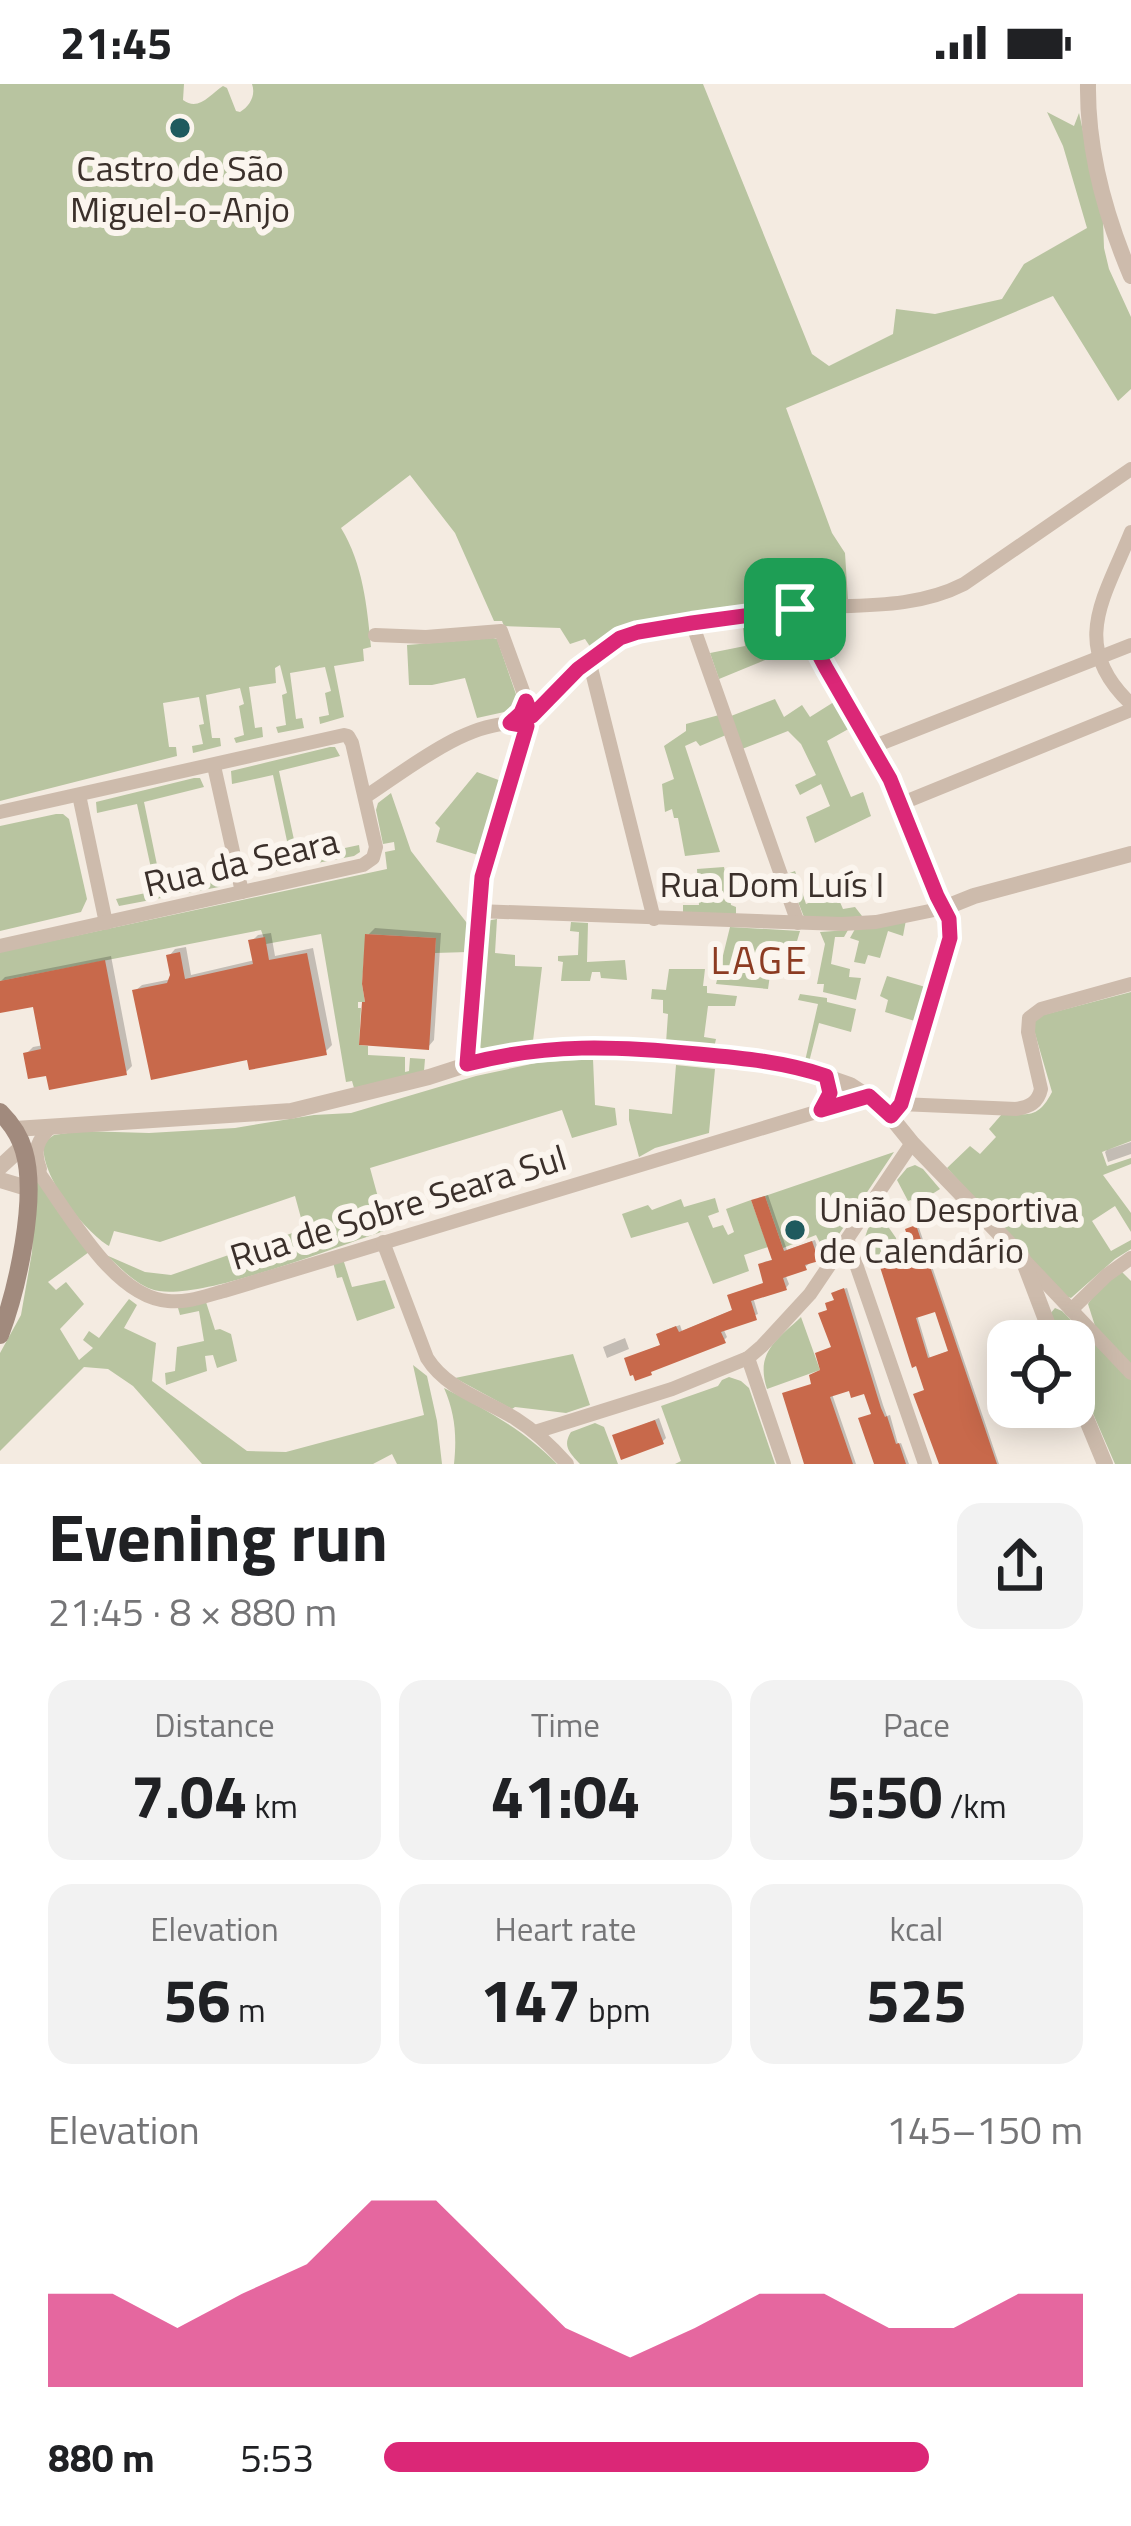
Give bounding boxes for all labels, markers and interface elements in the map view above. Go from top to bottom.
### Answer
text: 21:45 [60,8,172,76]
marker: Castro de São Miguel-o-Anjo [167,115,193,141]
place label: Castro de São Miguel-o-Anjo [70,140,290,236]
pin [744,558,846,660]
icon: arrive [762,576,828,642]
street label: Rua da Seara [138,812,344,911]
street label: Rua Dom Luís I [660,856,884,911]
district label: LAGE [710,930,810,989]
street label: Rua de Sobre Seara Sul [223,1129,573,1284]
place label: União Desportiva de Calendário [819,1181,1079,1277]
marker: União Desportiva de Calendário [782,1217,808,1243]
map controls [987,1320,1095,1428]
button: locate [987,1320,1095,1428]
text: Evening run [48,1486,388,1587]
button: share [957,1503,1083,1629]
text: 21:45 · 8 × 880 m [48,1582,337,1641]
text: Distance [154,1700,275,1750]
text: Time [531,1700,600,1750]
text: Pace [883,1700,950,1750]
text: 7.04 [131,1750,247,1841]
text: 41:04 [491,1750,640,1841]
text: 5:50 [826,1750,942,1841]
text: km [247,1781,298,1831]
text: /km [942,1781,1007,1831]
text: Elevation [150,1904,279,1954]
text: Heart rate [495,1904,636,1954]
text: kcal [890,1904,943,1954]
text: 56 [163,1954,231,2045]
text: 147 [480,1954,581,2045]
text: 525 [866,1954,967,2045]
text: m [231,1985,266,2035]
text: bpm [581,1985,651,2035]
text: Elevation [48,2100,200,2159]
text: 145–150 m [886,2100,1083,2159]
text: 880 m [48,2428,155,2487]
text: 5:53 [240,2428,314,2487]

